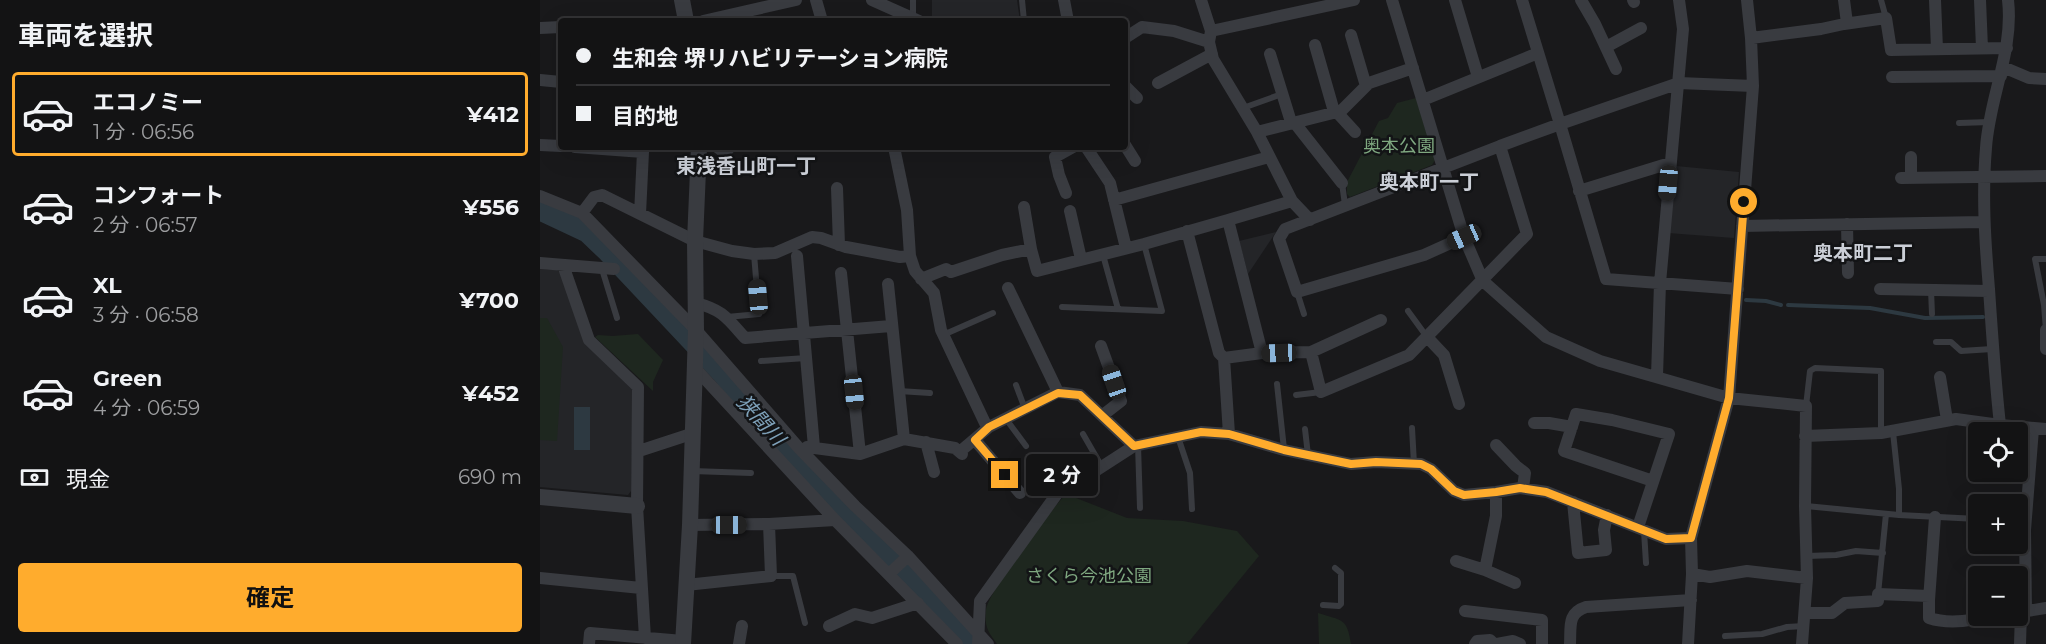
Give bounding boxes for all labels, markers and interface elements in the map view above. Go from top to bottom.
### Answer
text: 車両を選択 [18,19,153,52]
text: 生和会 堺リハビリテーション病院 [612,45,948,72]
icon: car [21,87,75,141]
text: エコノミー [93,89,203,116]
text: ¥412 [467,101,519,128]
text: 目的地 [612,103,678,130]
text: 1 分 · 06:56 [93,120,194,144]
park label: 奥本公園 [1363,135,1435,157]
district label: 東浅香山町一丁 [676,154,816,178]
car [1657,164,1679,202]
district label: 奥本町一丁 [1379,170,1479,194]
icon: car [21,180,75,234]
text: コンフォート [93,182,224,209]
route start [1730,188,1757,215]
text: ¥556 [463,194,519,221]
text: 2 分 · 06:57 [93,213,198,237]
car [1444,221,1484,253]
district label: 奥本町二丁 [1813,241,1913,265]
text: XL [93,272,122,299]
icon: car [21,273,75,327]
car [747,278,769,316]
text: ¥700 [459,287,519,314]
text: 3 分 · 06:58 [93,303,199,327]
car [1261,343,1297,363]
car [1100,362,1128,402]
text: Green [93,365,162,392]
icon: car [21,366,75,420]
car [843,373,865,411]
text: ¥452 [462,380,519,407]
water label: 狭間川 [732,390,791,452]
text: 4 分 · 06:59 [93,396,200,420]
map controls [1968,422,2028,626]
button: locate [1968,422,2028,482]
callout: 2 分 [1026,454,1098,496]
icon: cash [18,461,51,494]
route end [991,461,1018,488]
text: 2 分 [1043,463,1081,487]
text: 690 m [458,465,522,489]
text: 現金 [66,466,110,493]
button: + [1968,494,2028,554]
car [711,516,747,534]
button: 確定 [18,563,522,632]
park label: さくら今池公園 [1026,565,1152,587]
button: − [1968,566,2028,626]

